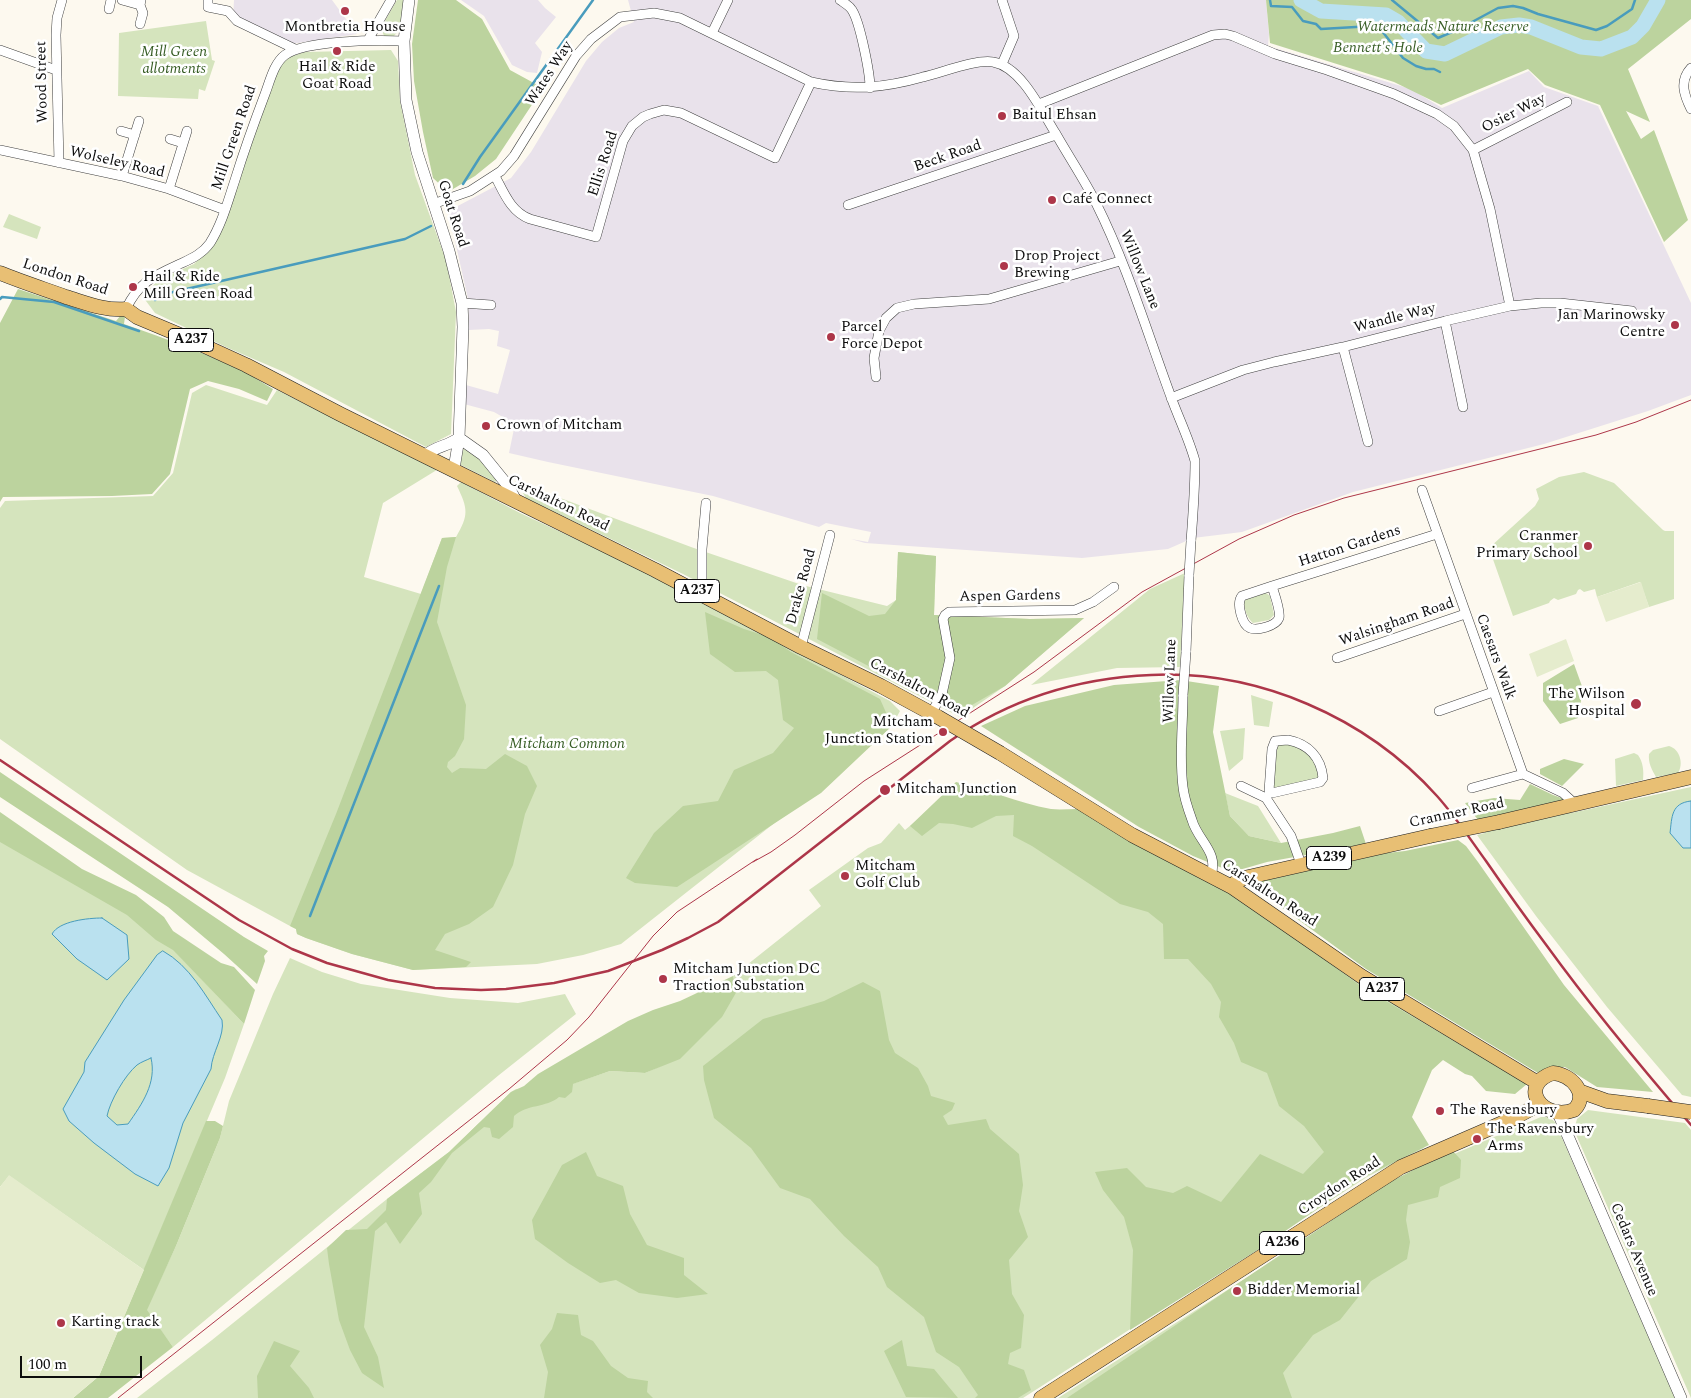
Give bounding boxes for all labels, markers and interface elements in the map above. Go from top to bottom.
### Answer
marker: Montbretia House [339,5,351,17]
place label: Montbretia House [284,19,406,37]
park label: Watermeads Nature Reserve [1357,19,1529,37]
street label: Wates Way [522,38,578,110]
park label: Bennett's Hole [1333,40,1423,58]
street label: Wood Street [33,41,53,123]
park label: Mill Green allotments [141,44,207,79]
marker: Hail & Ride Goat Road [331,45,343,57]
place label: Hail & Ride Goat Road [299,59,375,94]
street label: Mill Green Road [209,83,261,193]
street label: Osier Way [1479,90,1549,138]
place label: Baitul Ehsan [1012,107,1097,125]
marker: Baitul Ehsan [996,110,1008,122]
street label: Ellis Road [585,129,623,199]
street label: Beck Road [912,137,984,177]
street label: Wolseley Road [68,143,166,183]
street label: Goat Road [433,178,471,250]
place label: Café Connect [1062,191,1152,209]
marker: Café Connect [1046,194,1058,206]
street label: Willow Lane [1115,228,1163,312]
place label: Drop Project Brewing [1014,248,1100,283]
street label: London Road [20,256,110,300]
marker: Drop Project Brewing [998,260,1010,272]
place label: Hail & Ride Mill Green Road [143,269,253,304]
marker: Hail & Ride Mill Green Road [127,281,139,293]
street label: Wandle Way [1352,300,1438,338]
place label: Jan Marinowsky Centre [1557,307,1665,342]
place label: Parcel Force Depot [841,319,923,354]
marker: Jan Marinowsky Centre [1669,319,1681,331]
road number: A237 [168,328,214,352]
marker: Parcel Force Depot [825,331,837,343]
place label: Crown of Mitcham [496,417,622,435]
marker: Crown of Mitcham [480,420,492,432]
street label: Carshalton Road [504,472,612,536]
street label: Hatton Gardens [1297,522,1403,572]
place label: Cranmer Primary School [1476,528,1578,563]
marker: Cranmer Primary School [1582,540,1594,552]
street label: Drake Road [783,547,821,627]
road number: A237 [674,580,720,602]
street label: Aspen Gardens [959,587,1061,607]
street label: Walsingham Road [1337,595,1457,651]
street label: Caesars Walk [1471,612,1519,702]
street label: Willow Lane [1161,639,1181,723]
street label: Carshalton Road [866,655,972,723]
place label: The Wilson Hospital [1548,686,1625,721]
marker: The Wilson Hospital [1629,697,1643,711]
place label: Mitcham Junction Station [825,714,933,749]
marker: Mitcham Junction Station [937,726,949,738]
park label: Mitcham Common [509,736,625,754]
place label: Mitcham Junction [896,781,1017,799]
marker: Mitcham Junction [878,783,892,797]
street label: Cranmer Road [1408,795,1506,833]
road number: A239 [1306,846,1352,870]
street label: Carshalton Road [1218,856,1320,932]
place label: Mitcham Golf Club [855,858,920,893]
marker: Mitcham Golf Club [839,870,851,882]
place label: Mitcham Junction DC Traction Substation [673,961,820,996]
marker: Mitcham Junction DC Traction Substation [657,973,669,985]
road number: A237 [1360,978,1404,1001]
place label: The Ravensbury [1450,1102,1557,1120]
marker: The Ravensbury [1434,1105,1446,1117]
place label: The Ravensbury Arms [1487,1121,1594,1156]
marker: The Ravensbury Arms [1471,1133,1483,1145]
street label: Croydon Road [1295,1154,1385,1220]
street label: Cedars Avenue [1605,1201,1661,1299]
road number: A236 [1260,1232,1304,1254]
place label: Bidder Memorial [1247,1282,1360,1300]
marker: Bidder Memorial [1231,1285,1243,1297]
place label: Karting track [71,1314,160,1332]
marker: Karting track [55,1317,67,1329]
scale bar [22,1346,145,1378]
text: 100 m [28,1353,67,1376]

